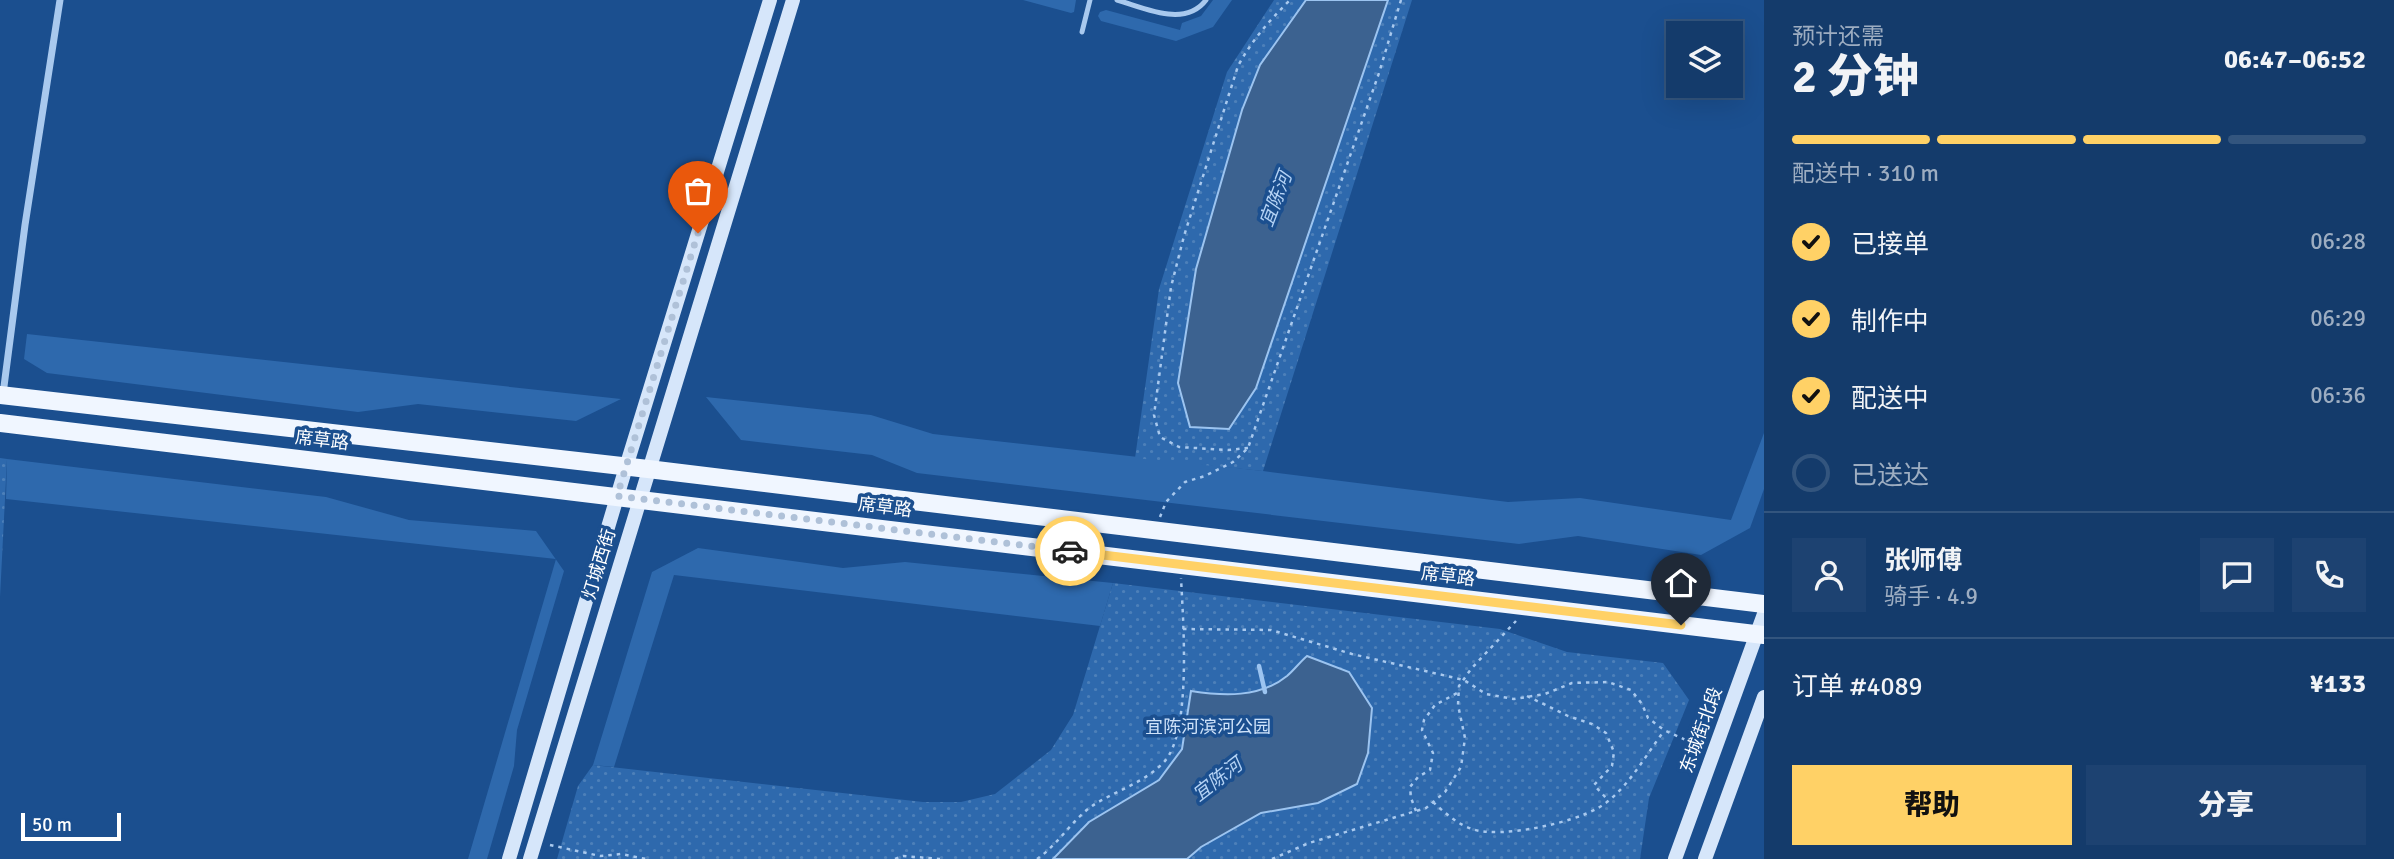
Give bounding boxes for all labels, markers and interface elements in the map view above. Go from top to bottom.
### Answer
map controls [1666,21,1743,98]
button: layers [1666,21,1743,98]
text: 预计还需 [1792,22,1884,51]
text: 06:47–06:52 [2224,44,2366,76]
text: 2 分钟 [1792,49,1919,105]
text: 配送中 · 310 m [1792,159,1939,188]
pin [668,161,728,233]
water label: 宜陈河 [1255,165,1299,230]
icon: bag [679,172,717,210]
icon: check [1792,223,1830,261]
text: 06:28 [2310,227,2366,256]
text: 已接单 [1851,229,1929,261]
icon: check [1792,300,1830,338]
text: 06:29 [2310,304,2366,333]
text: 制作中 [1851,306,1929,338]
icon: check [1792,377,1830,415]
text: 06:36 [2310,381,2366,410]
text: 配送中 [1851,383,1929,415]
street label: 席草路 [294,426,350,454]
text: 已送达 [1851,460,1929,492]
street label: 席草路 [857,493,913,521]
courier [1035,516,1105,586]
street label: 灯城西街 [578,526,620,602]
icon: car [1051,532,1089,570]
button: person [1792,538,1866,612]
button: chat [2200,538,2274,612]
button: phone [2292,538,2366,612]
text: 张师傅 [1884,545,1962,577]
pin [1651,553,1711,625]
street label: 席草路 [1420,562,1476,590]
icon: home [1662,564,1700,602]
text: 骑手 · 4.9 [1884,582,1978,611]
text: ¥133 [2310,668,2366,700]
text: 订单 #4089 [1792,671,1923,703]
street label: 东城街北段 [1675,684,1727,776]
park label: 宜陈河滨河公园 [1145,716,1271,738]
water label: 宜陈河 [1188,750,1251,807]
button: 帮助 [1792,765,2072,845]
button: 分享 [2086,765,2366,845]
scale bar [21,810,121,842]
text: 50 m [32,813,72,837]

